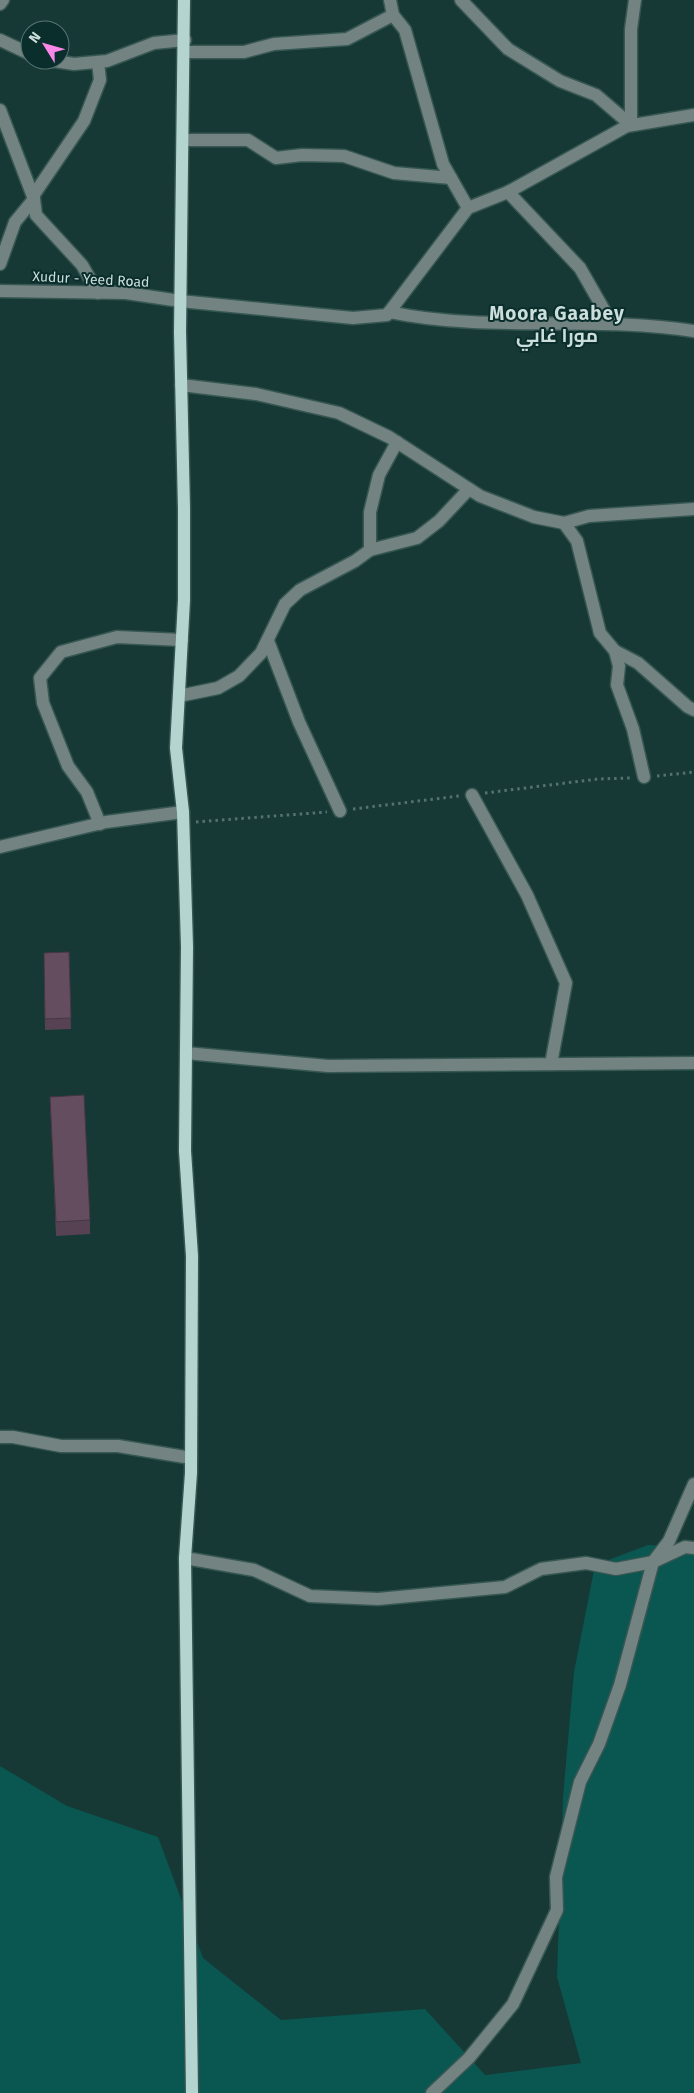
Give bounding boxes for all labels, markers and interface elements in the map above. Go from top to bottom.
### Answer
north arrow [20,20,70,70]
text: N [25,29,45,46]
street label: Xudur - Yeed Road [32,268,150,291]
district label: Moora Gaabey مورا غابي [489,302,625,351]

